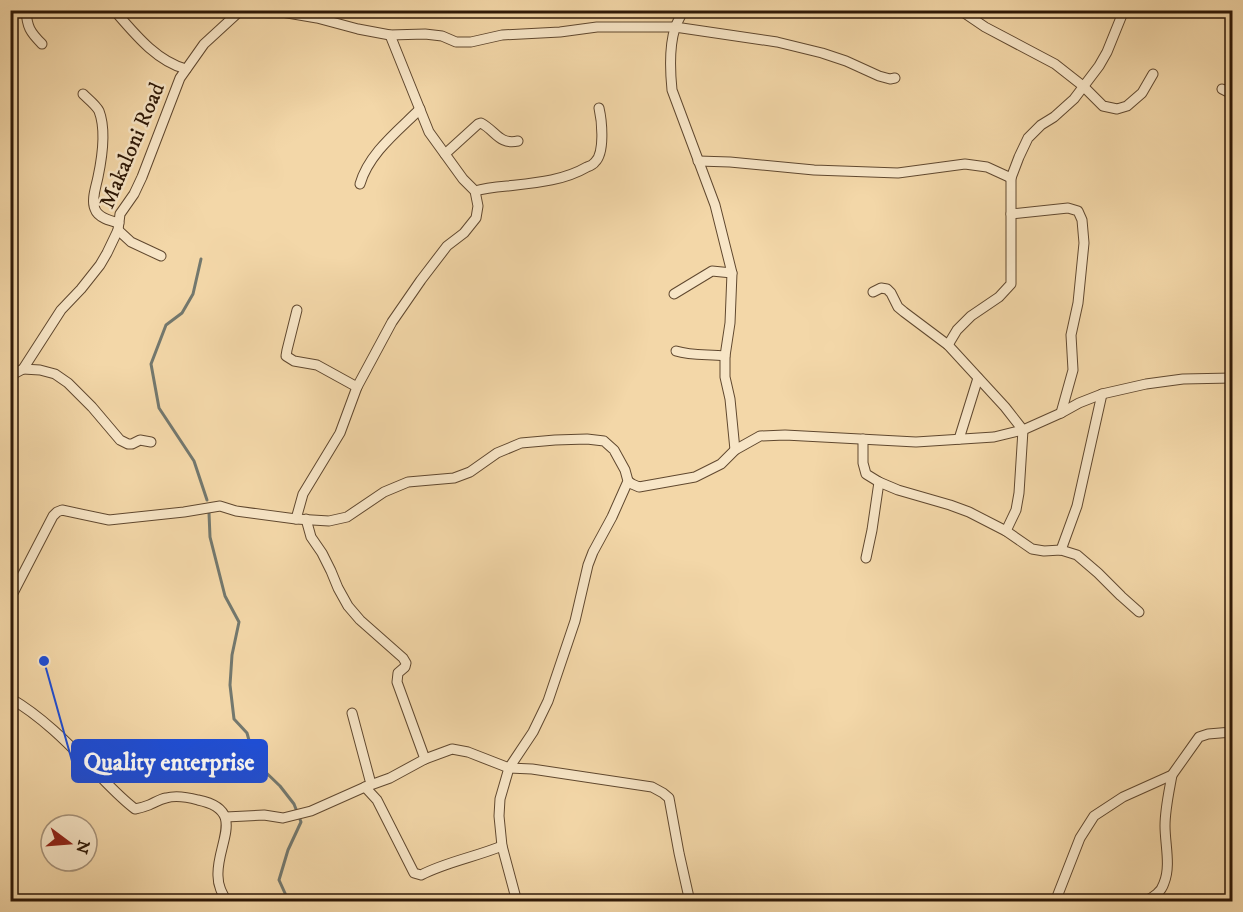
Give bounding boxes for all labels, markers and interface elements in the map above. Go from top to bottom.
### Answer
street label: Makaloni Road [94,78,171,213]
callout: Quality enterprise [72,740,267,782]
text: Quality enterprise [83,748,255,778]
north arrow [39,813,99,873]
text: N [71,838,94,856]

